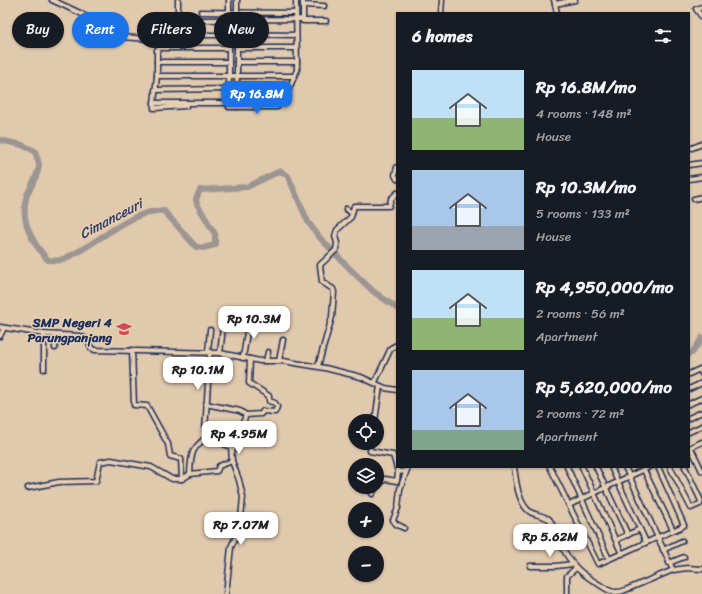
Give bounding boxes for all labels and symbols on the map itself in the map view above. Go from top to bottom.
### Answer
pin: Rp 16.8M [216,81,298,115]
water label: Cimanceuri [75,190,150,246]
pin: Rp 10.3M [213,306,295,340]
place label: SMP Negeri 4 Parungpanjang [27,311,113,349]
school or university icon: SMP Negeri 4 Parungpanjang [115,320,133,338]
pin: Rp 10.1M [157,357,239,391]
pin: Rp 4.95M [198,421,280,455]
pin: Rp 7.07M [200,512,282,546]
pin: Rp 5.62M [509,524,591,558]

